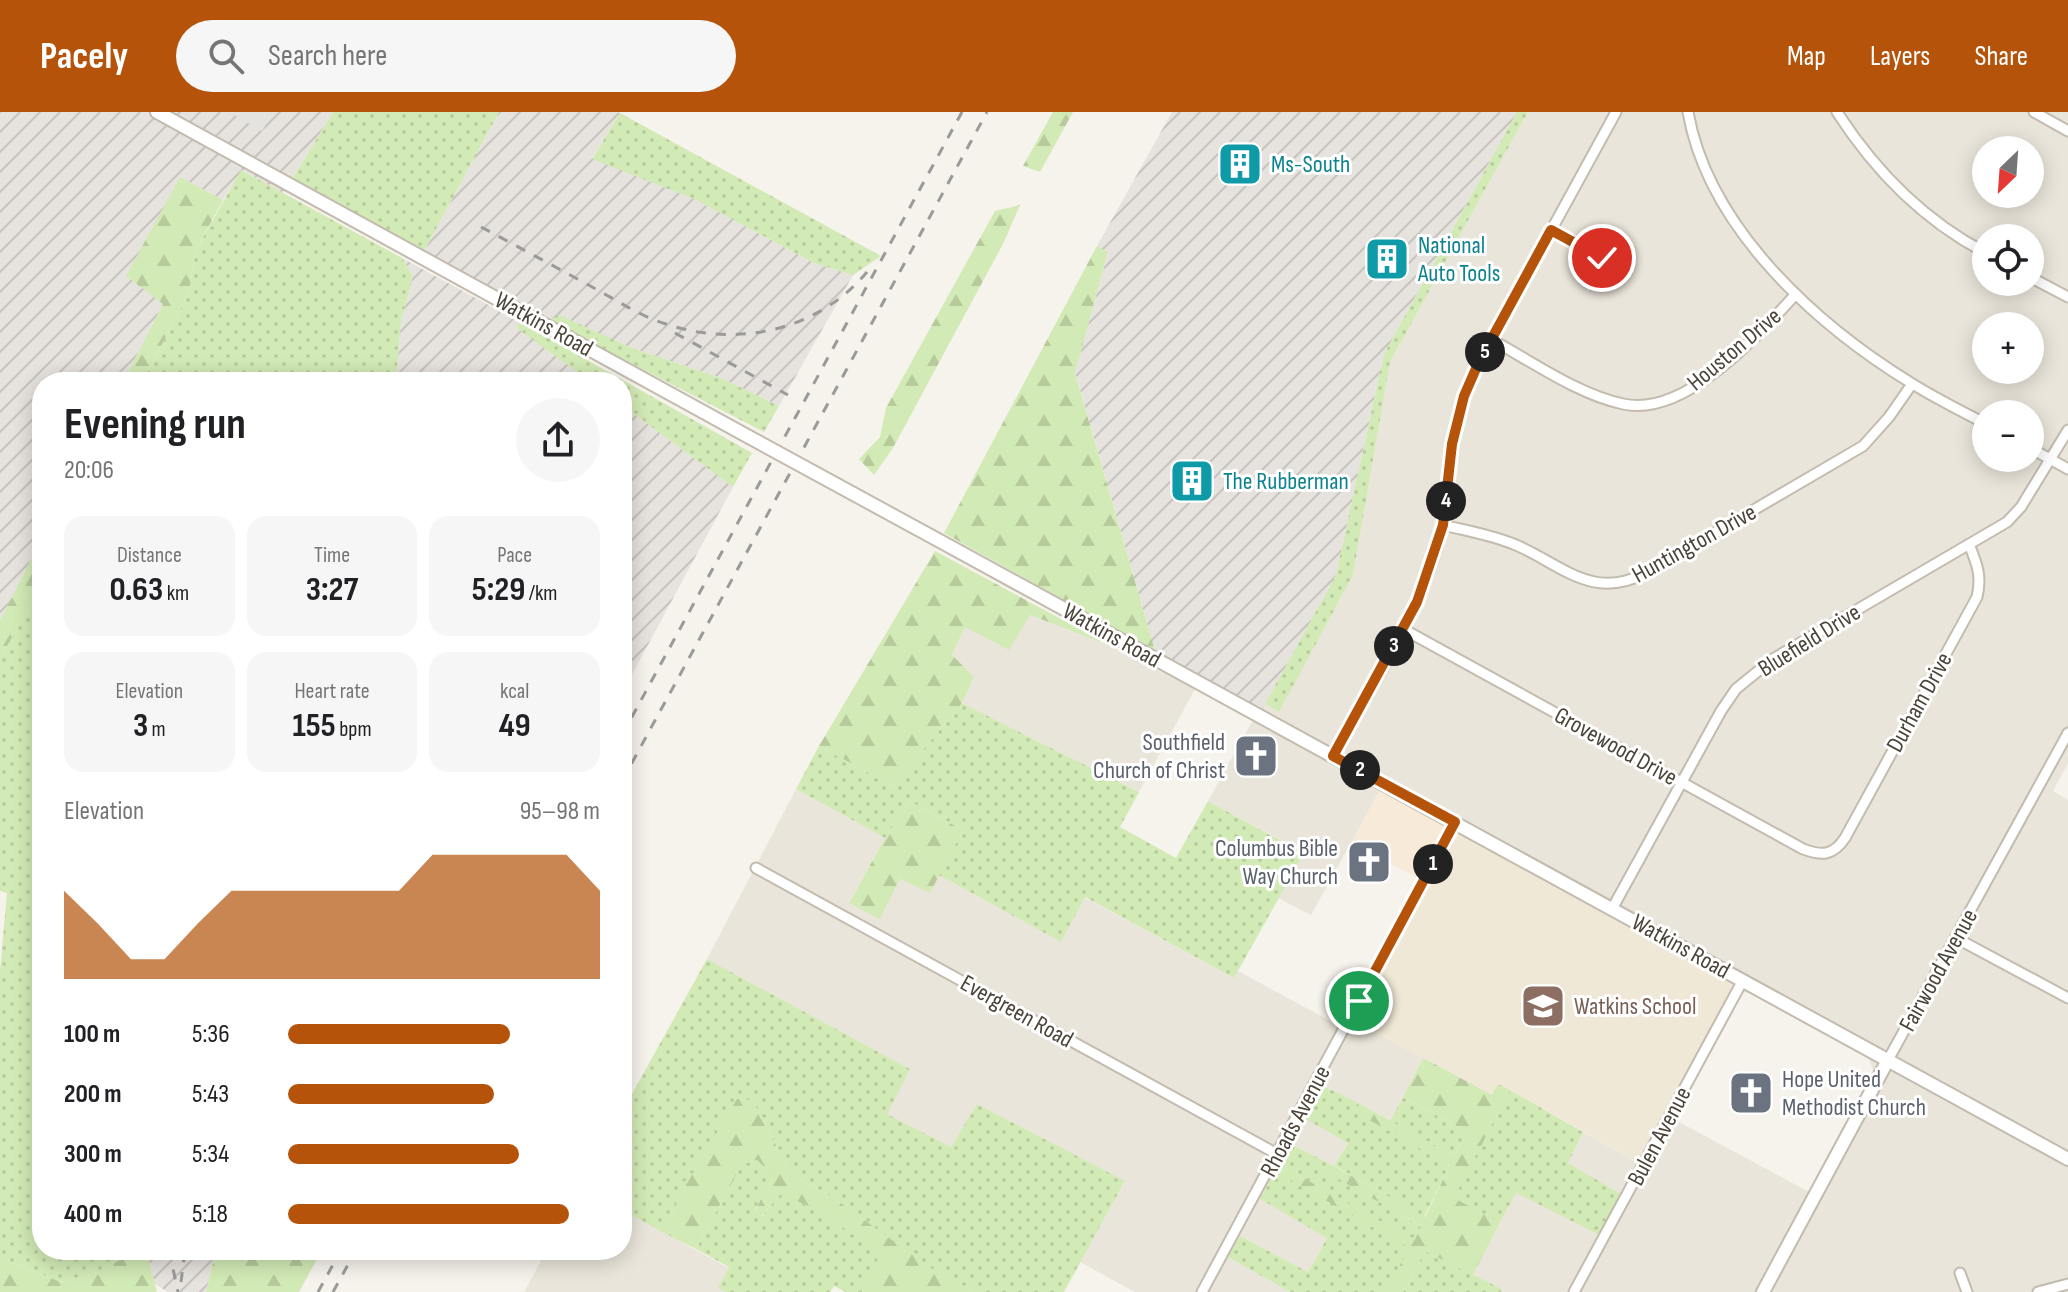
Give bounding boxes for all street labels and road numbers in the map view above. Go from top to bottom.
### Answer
street label: Watkins Road [490,286,598,363]
street label: Houston Drive [1681,302,1787,397]
street label: Huntington Drive [1627,497,1761,589]
street label: Watkins Road [1058,597,1166,674]
street label: Bluefield Drive [1753,598,1866,683]
street label: Durham Drive [1880,647,1959,757]
street label: Grovewood Drive [1549,701,1682,792]
street label: Fairwood Avenue [1893,904,1984,1036]
street label: Watkins Road [1627,908,1735,985]
street label: Evergreen Road [955,969,1078,1054]
street label: Rhoads Avenue [1254,1061,1337,1182]
street label: Bulen Avenue [1621,1082,1698,1191]

